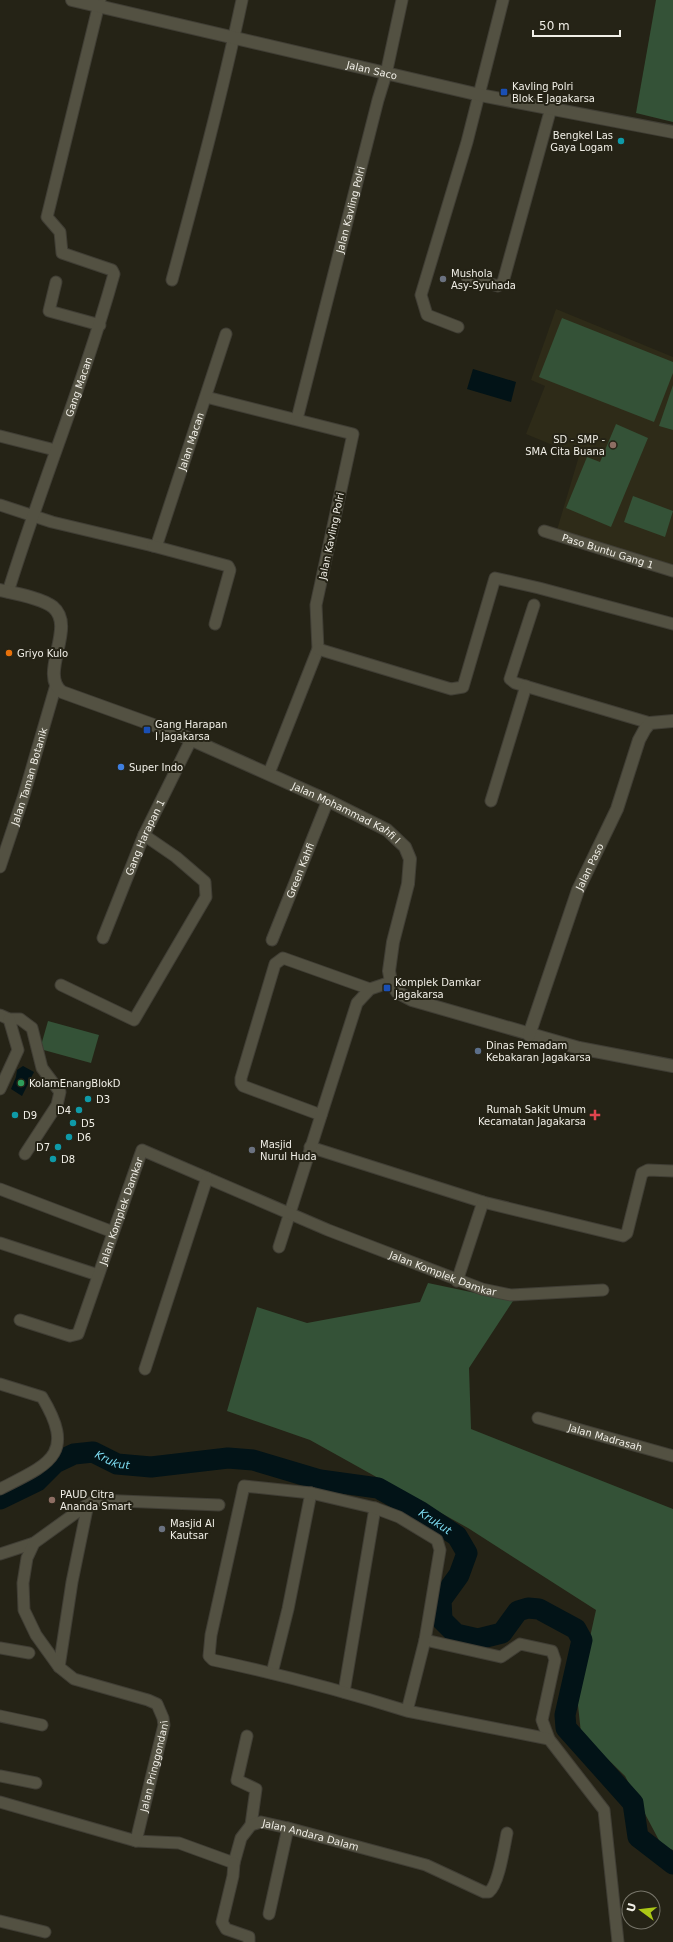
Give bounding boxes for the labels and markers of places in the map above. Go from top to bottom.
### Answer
place label: Kavling Polri Blok E Jagakarsa [512,81,595,104]
marker: Kavling Polri Blok E Jagakarsa [499,87,509,97]
place label: Bengkel Las Gaya Logam [550,130,613,153]
marker: Bengkel Las Gaya Logam [616,136,626,146]
place label: Mushola Asy-Syuhada [451,268,516,291]
marker: Mushola Asy-Syuhada [438,274,448,284]
place label: SD - SMP - SMA Cita Buana [525,434,605,457]
marker: SD - SMP - SMA Cita Buana [608,440,618,450]
marker: Griyo Kulo [4,648,14,658]
place label: Griyo Kulo [17,648,68,659]
place label: Gang Harapan I Jagakarsa [155,719,227,742]
marker: Gang Harapan I Jagakarsa [142,725,152,735]
marker: Super Indo [116,762,126,772]
place label: Super Indo [129,762,183,773]
place label: Komplek Damkar Jagakarsa [394,977,481,1000]
marker: Komplek Damkar Jagakarsa [382,983,392,993]
place label: Dinas Pemadam Kebakaran Jagakarsa [486,1040,591,1063]
marker: Dinas Pemadam Kebakaran Jagakarsa [473,1046,483,1056]
marker: KolamEnangBlokD [16,1078,26,1088]
place label: KolamEnangBlokD [29,1078,121,1089]
marker: D3 [83,1094,93,1104]
place label: D3 [96,1094,110,1105]
place label: Rumah Sakit Umum Kecamatan Jagakarsa [478,1104,586,1127]
place label: D4 [57,1105,71,1116]
marker: D4 [74,1105,84,1115]
marker: Rumah Sakit Umum Kecamatan Jagakarsa [589,1109,601,1121]
marker: D9 [10,1110,20,1120]
place label: D9 [23,1110,37,1121]
marker: D5 [68,1118,78,1128]
place label: D5 [81,1118,95,1129]
marker: D6 [64,1132,74,1142]
place label: D6 [77,1132,91,1143]
place label: Masjid Nurul Huda [260,1139,317,1162]
place label: D7 [36,1142,50,1153]
marker: D7 [53,1142,63,1152]
marker: Masjid Nurul Huda [247,1145,257,1155]
marker: D8 [48,1154,58,1164]
place label: D8 [61,1154,75,1165]
place label: PAUD Citra Ananda Smart [60,1489,132,1512]
marker: PAUD Citra Ananda Smart [47,1495,57,1505]
place label: Masjid Al Kautsar [170,1518,215,1541]
marker: Masjid Al Kautsar [157,1524,167,1534]

